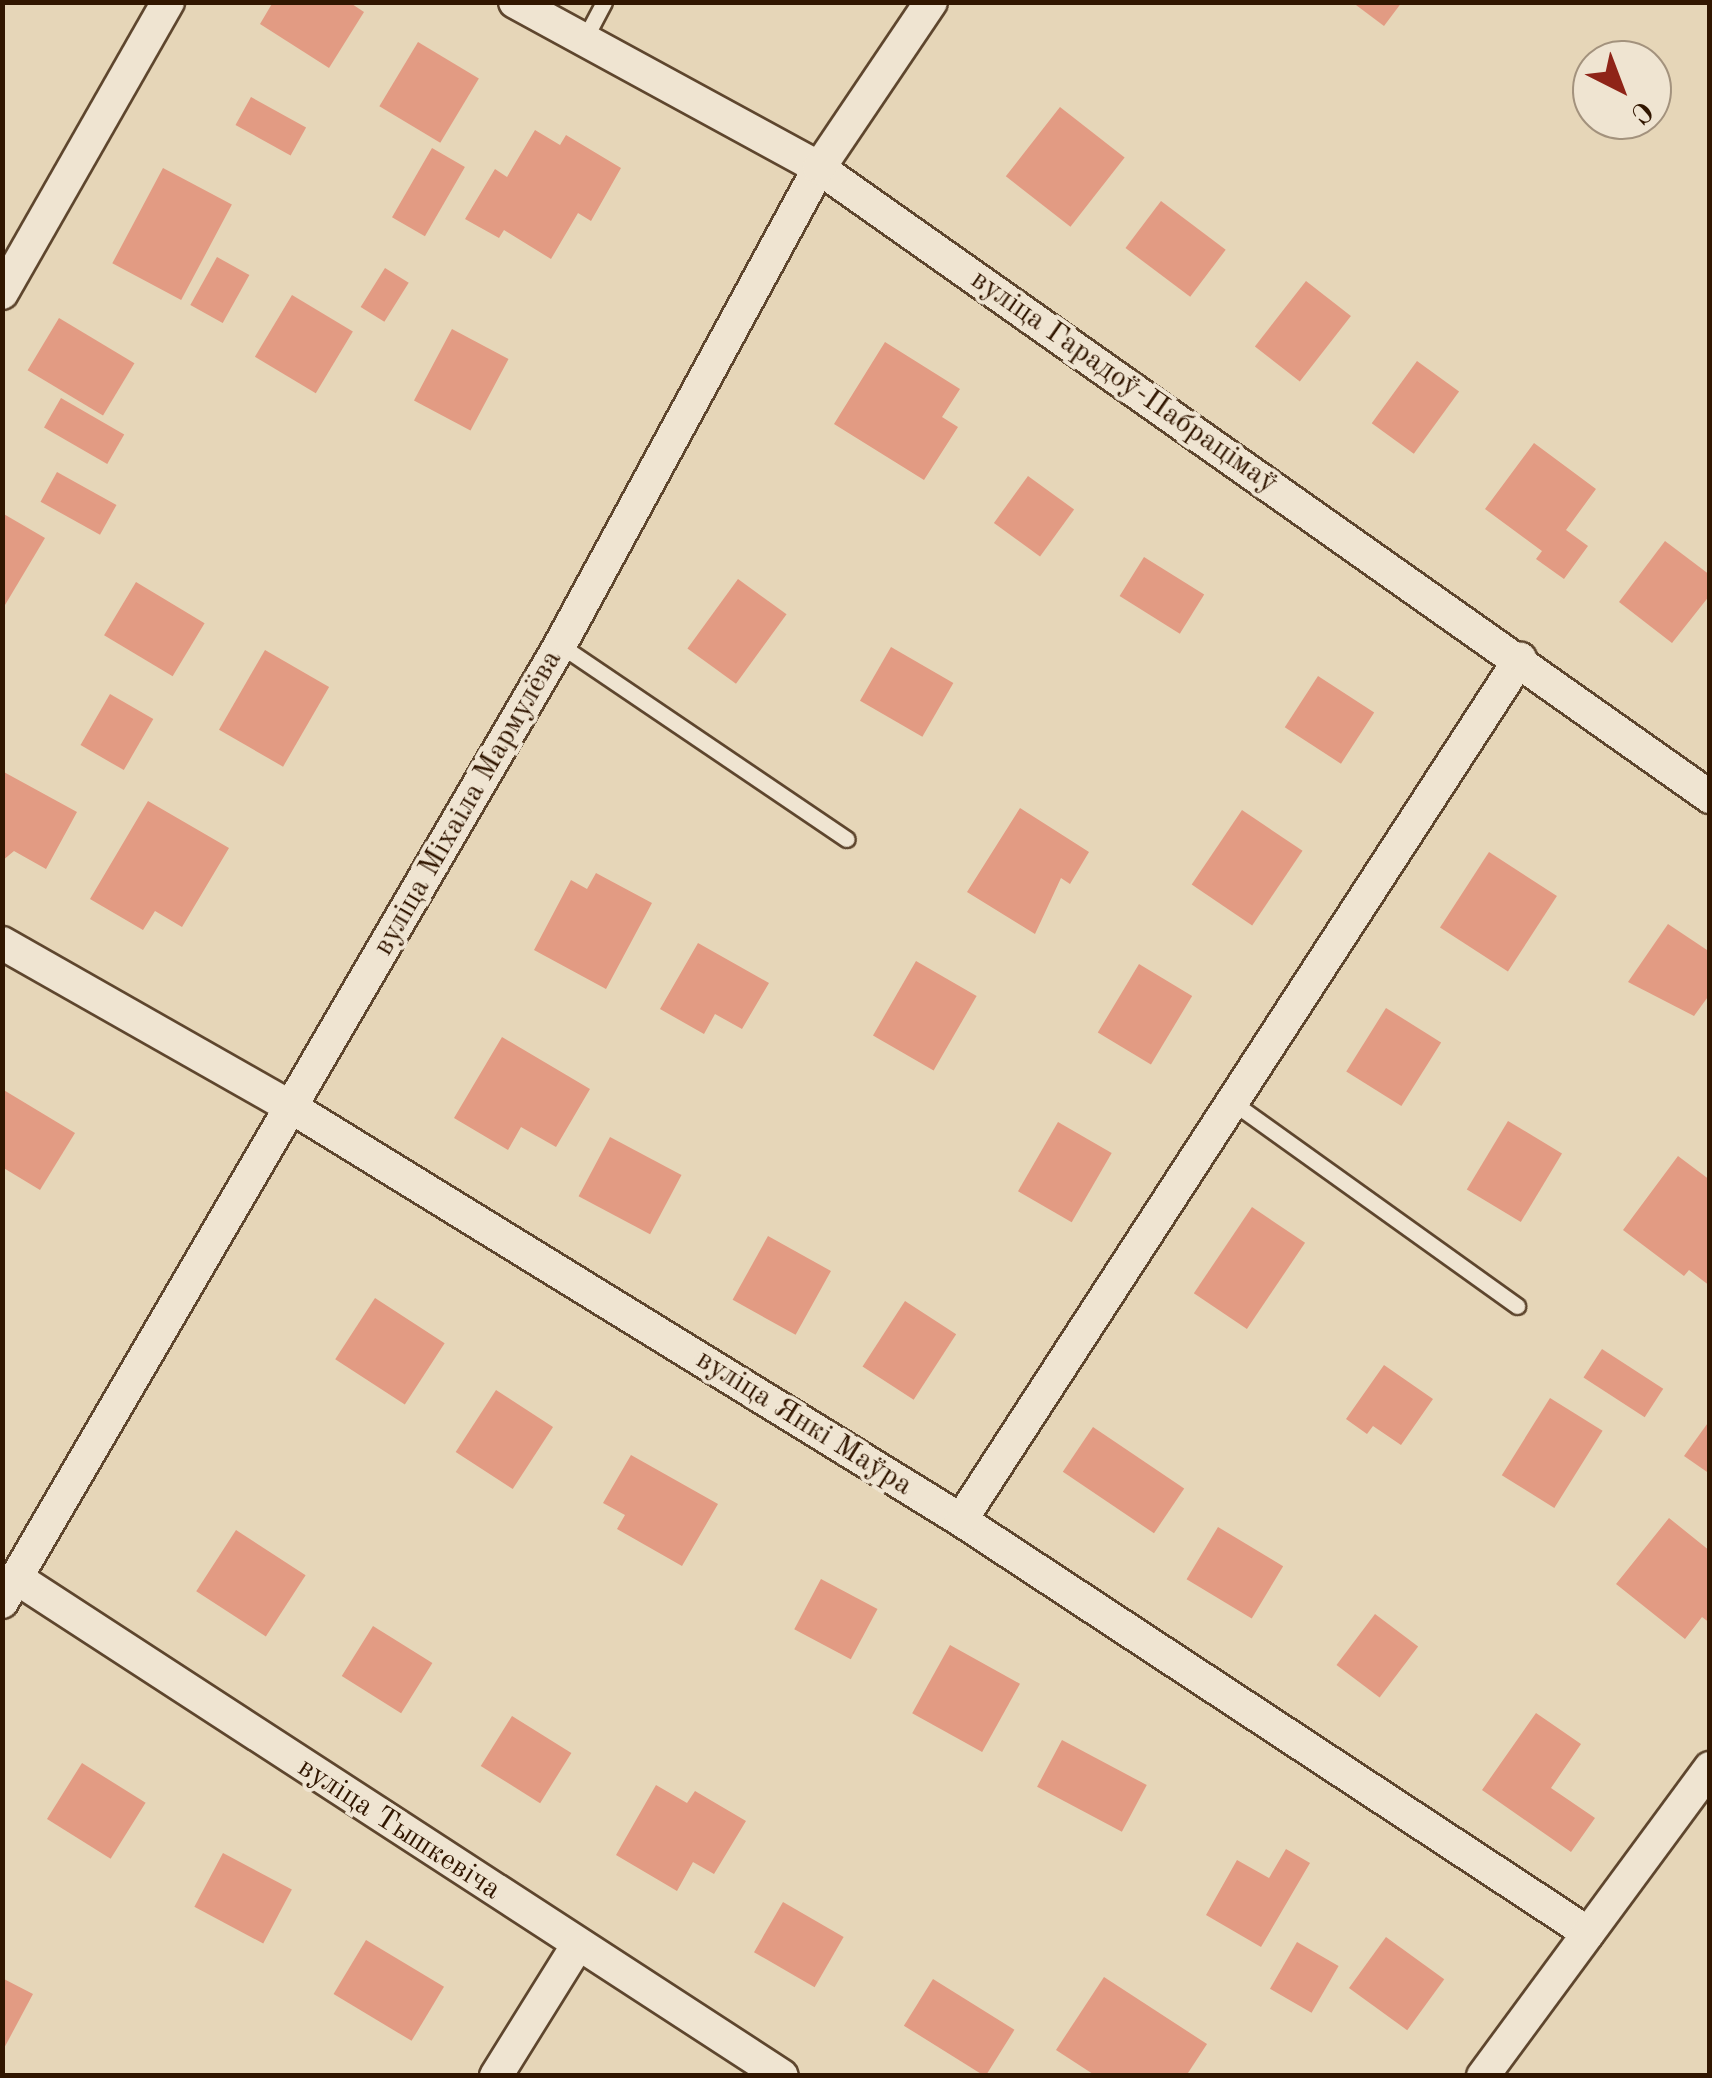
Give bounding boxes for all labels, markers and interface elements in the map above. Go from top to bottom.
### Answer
north arrow [1572,40,1672,140]
text: С [1625,94,1657,127]
street label: вуліца Гарадоў-Пабрацімаў [964,262,1284,502]
street label: вуліца Міхаіла Мармулёва [366,644,570,962]
street label: вуліца Янкі Маўра [689,1342,919,1504]
street label: вуліца Тышкевіча [291,1750,507,1908]

